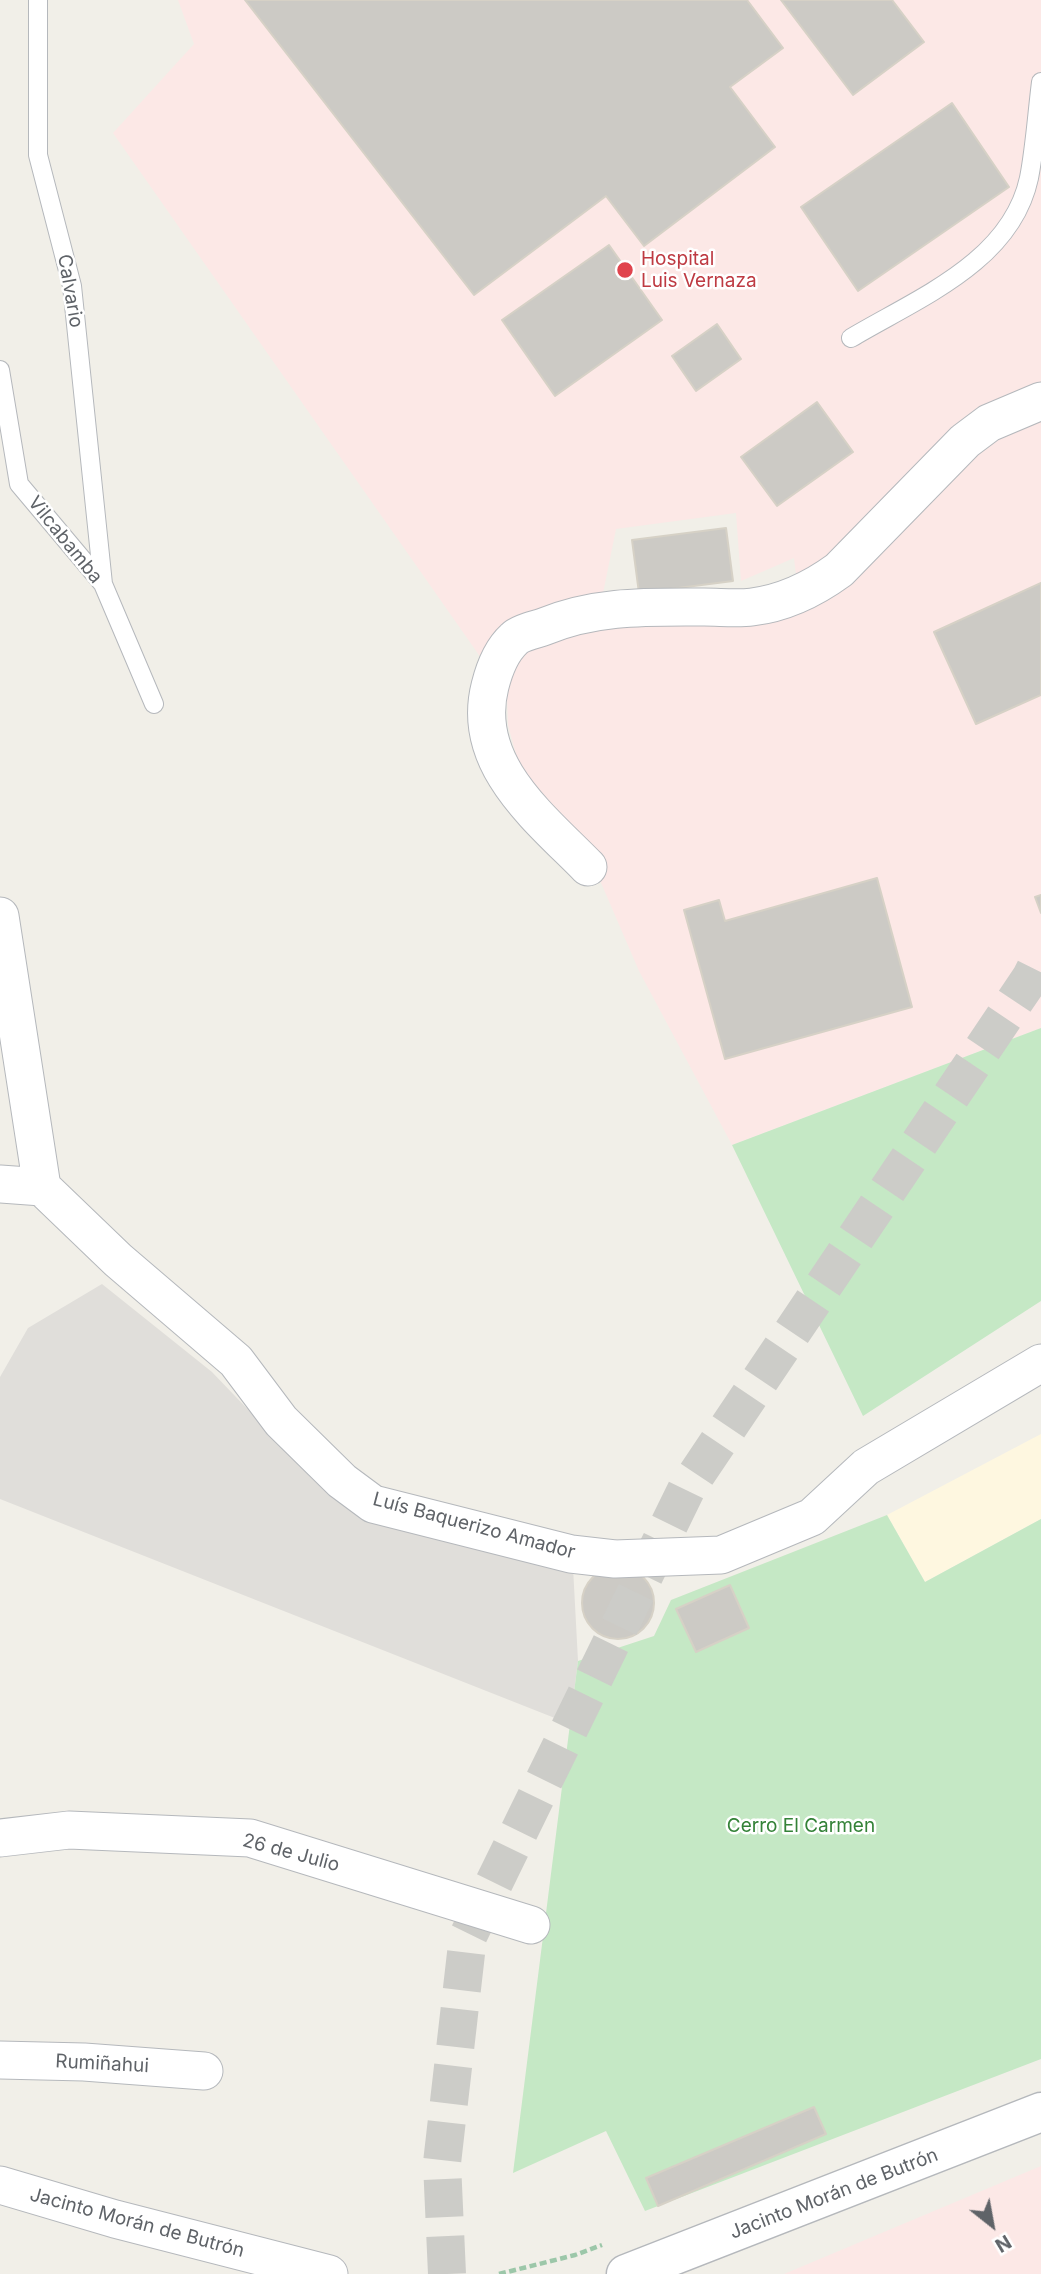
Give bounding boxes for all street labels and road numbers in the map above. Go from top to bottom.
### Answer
street label: Calvario [52,253,88,329]
street label: Vilcabamba [23,492,107,588]
street label: Luís Baquerizo Amador [370,1488,578,1564]
street label: 26 de Julio [240,1829,342,1877]
street label: Rumiñahui [55,2050,149,2078]
street label: Jacinto Morán de Butrón [727,2144,941,2244]
street label: Jacinto Morán de Butrón [27,2183,247,2263]

